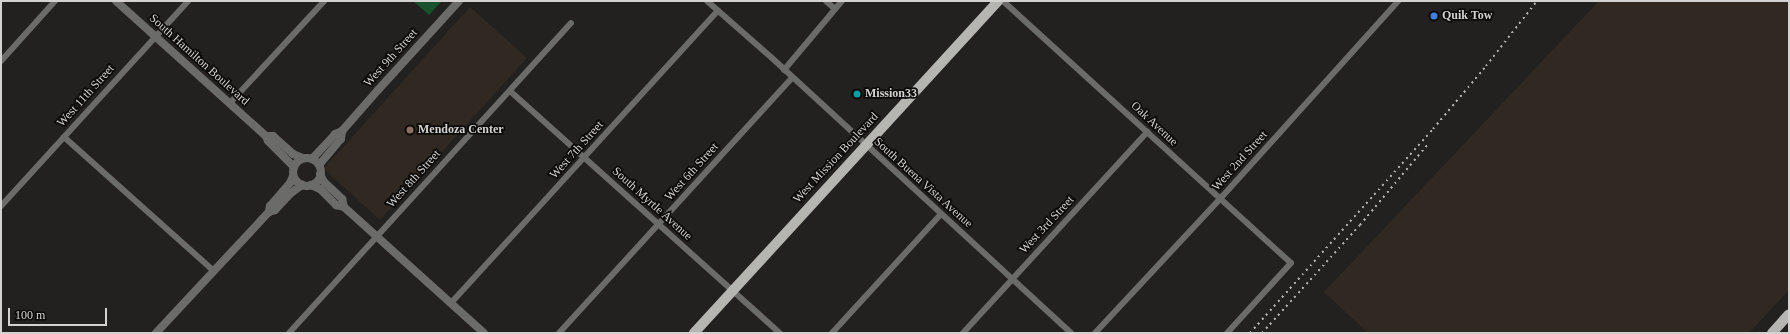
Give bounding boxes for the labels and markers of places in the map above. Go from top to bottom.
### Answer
place label: Quik Tow [1442,9,1493,23]
marker: Quik Tow [1429,11,1439,21]
place label: Mission33 [865,87,917,101]
marker: Mission33 [852,89,862,99]
place label: Mendoza Center [418,123,504,137]
marker: Mendoza Center [405,125,415,135]

